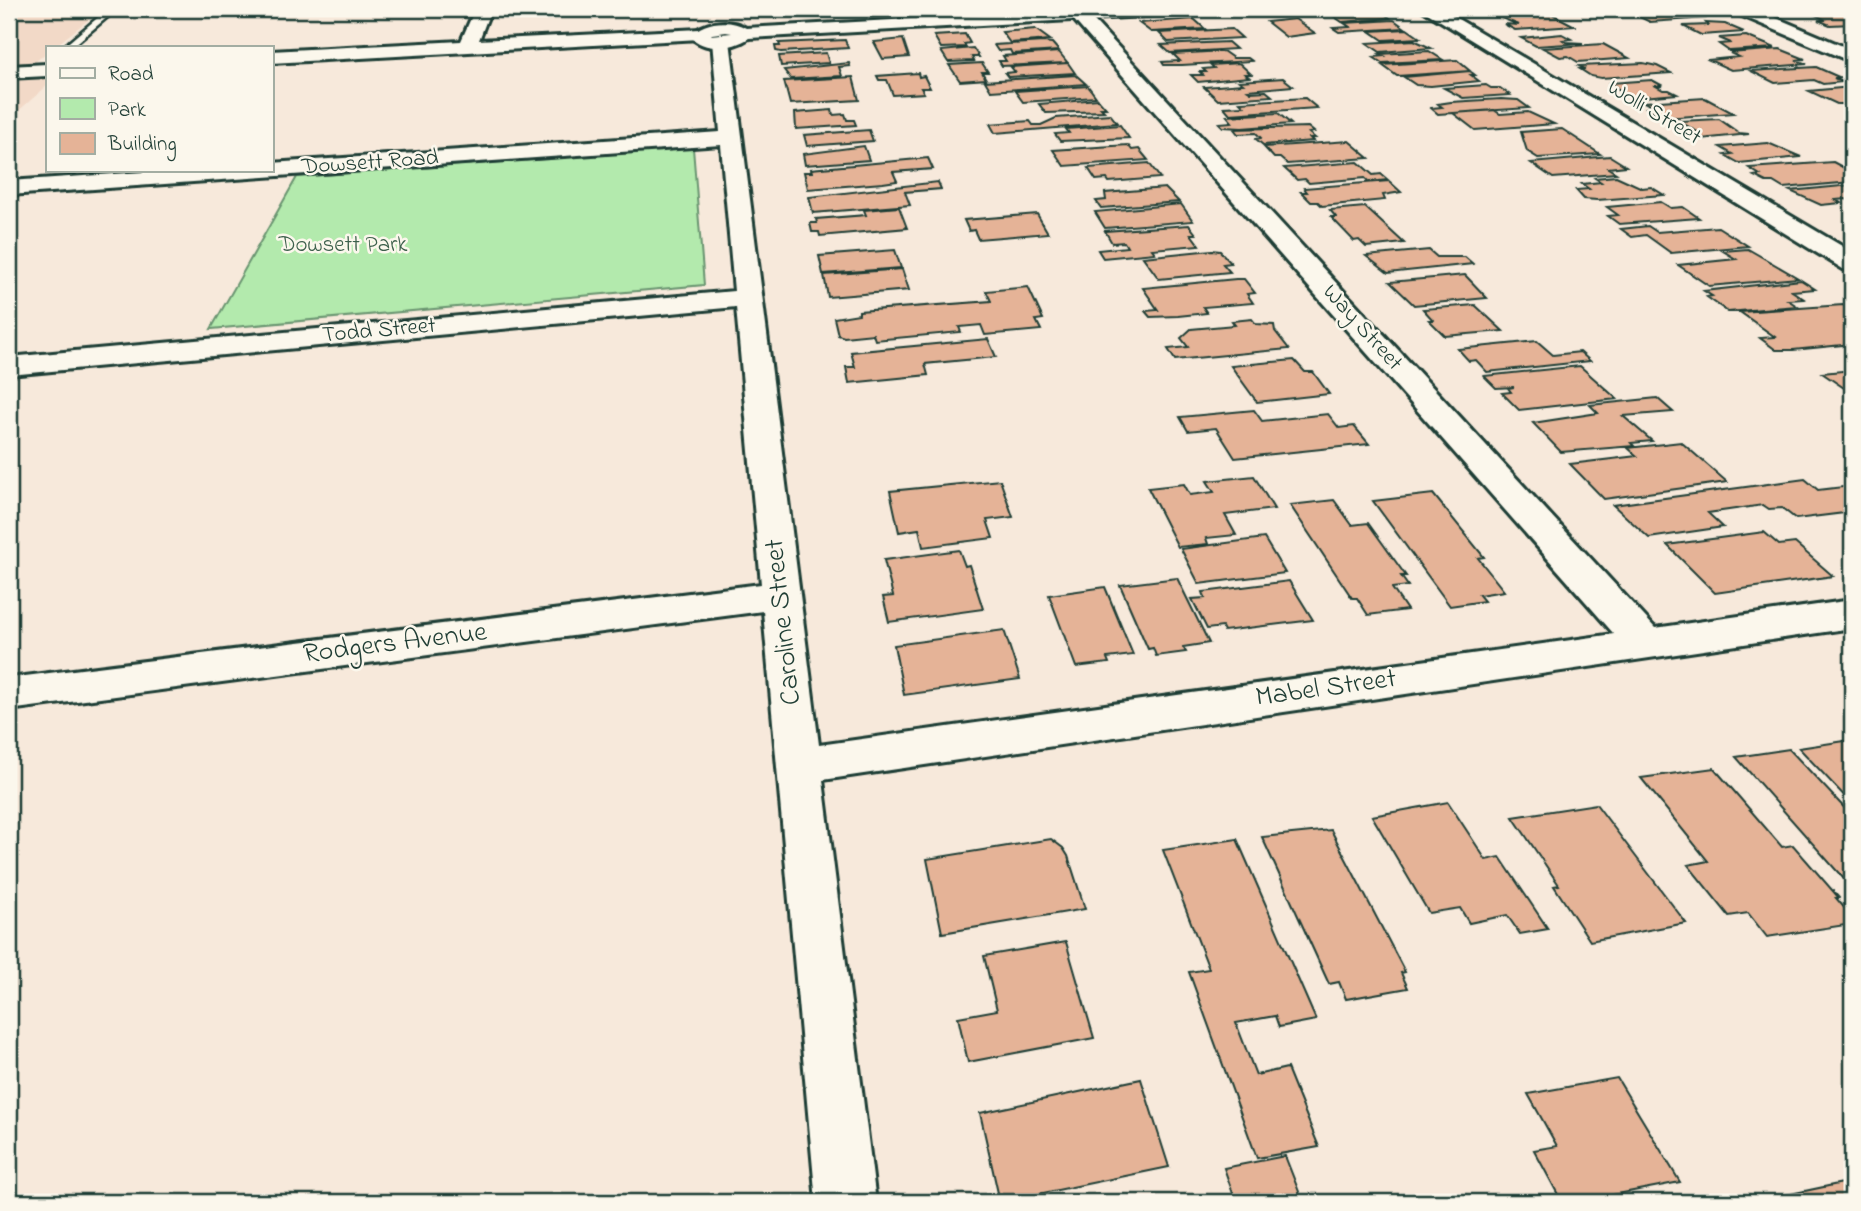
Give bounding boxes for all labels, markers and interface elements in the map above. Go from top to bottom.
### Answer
legend [46,46,273,172]
text: Road [108,60,154,90]
street label: Wolli Street [1601,72,1708,154]
text: Park [108,96,147,126]
text: Building [107,130,177,162]
street label: Dowsett Road [299,142,440,184]
park label: Dowsett Park [278,229,408,262]
street label: Way Street [1313,277,1410,380]
street label: Todd Street [321,310,437,352]
street label: Caroline Street [755,537,813,707]
street label: Rodgers Avenue [301,612,490,676]
street label: Mabel Street [1253,659,1399,719]

